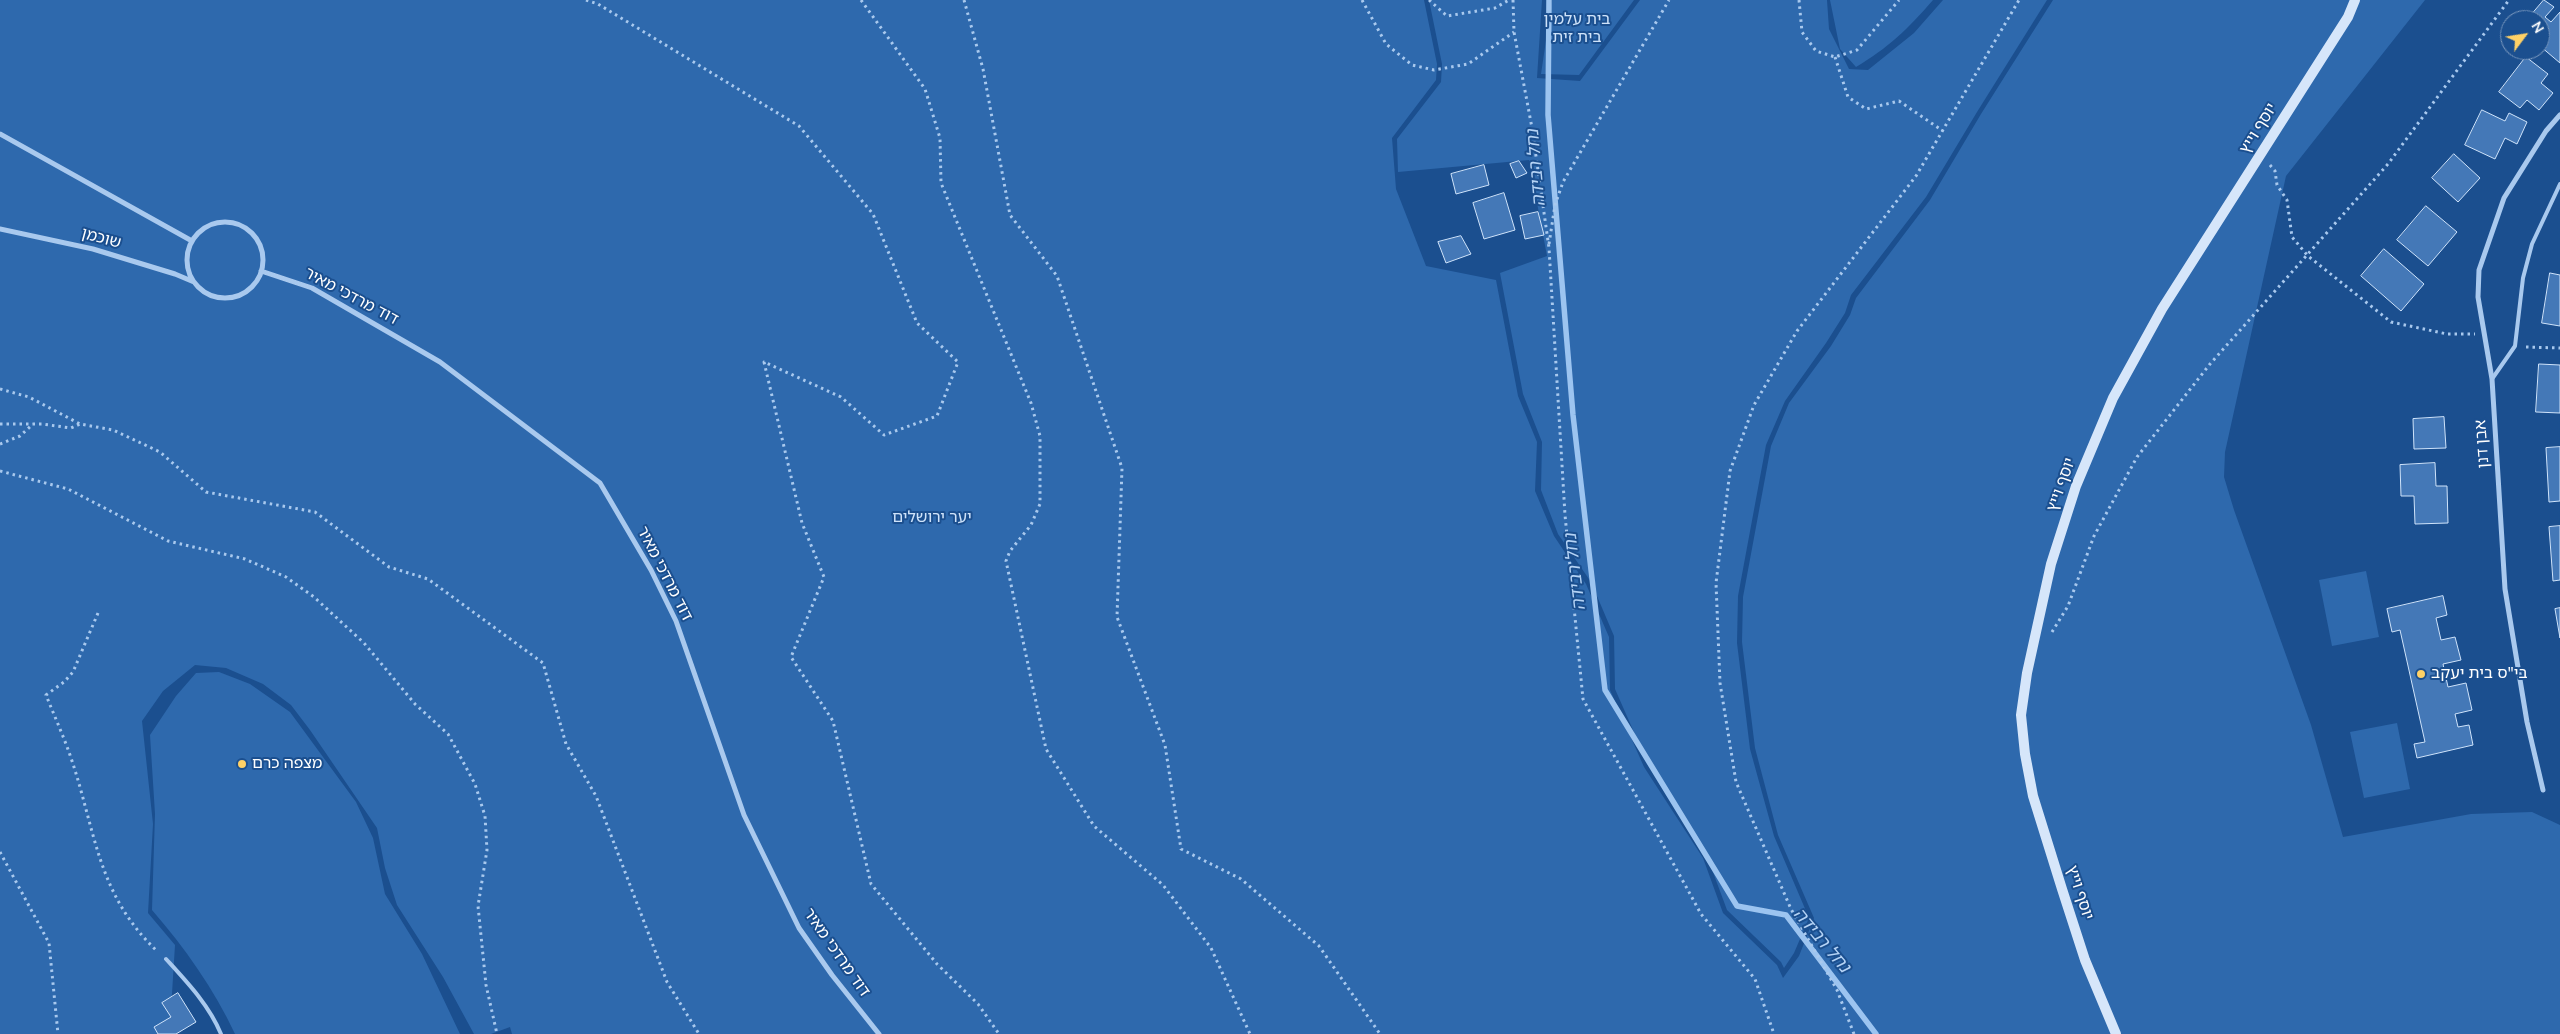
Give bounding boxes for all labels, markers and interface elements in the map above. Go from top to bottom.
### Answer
park label: בית עלמין בית זית [1543,10,1611,48]
north arrow [2500,10,2550,60]
text: N [2527,18,2548,37]
street label: יוסף וייץ [2236,100,2282,158]
water label: נחל רבידה [1523,128,1551,208]
street label: שוכמן [79,225,123,253]
street label: דוד מרדכי מאיר [301,264,401,330]
street label: אבן דנן [2472,419,2494,469]
street label: יוסף וייץ [2043,455,2081,515]
park label: יער ירושלים [892,508,972,528]
street label: דוד מרדכי מאיר [632,524,696,624]
water label: נחל רבידה [1561,532,1591,612]
place label: בי"ס בית יעקב [2431,664,2528,684]
marker: בי"ס בית יעקב [2415,668,2427,680]
place label: מצפה כרם [252,754,322,774]
marker: מצפה כרם [236,758,248,770]
street label: יוסף וייץ [2061,863,2097,923]
water label: נחל רבידה [1788,904,1854,978]
street label: דוד מרדכי מאיר [798,905,874,1001]

